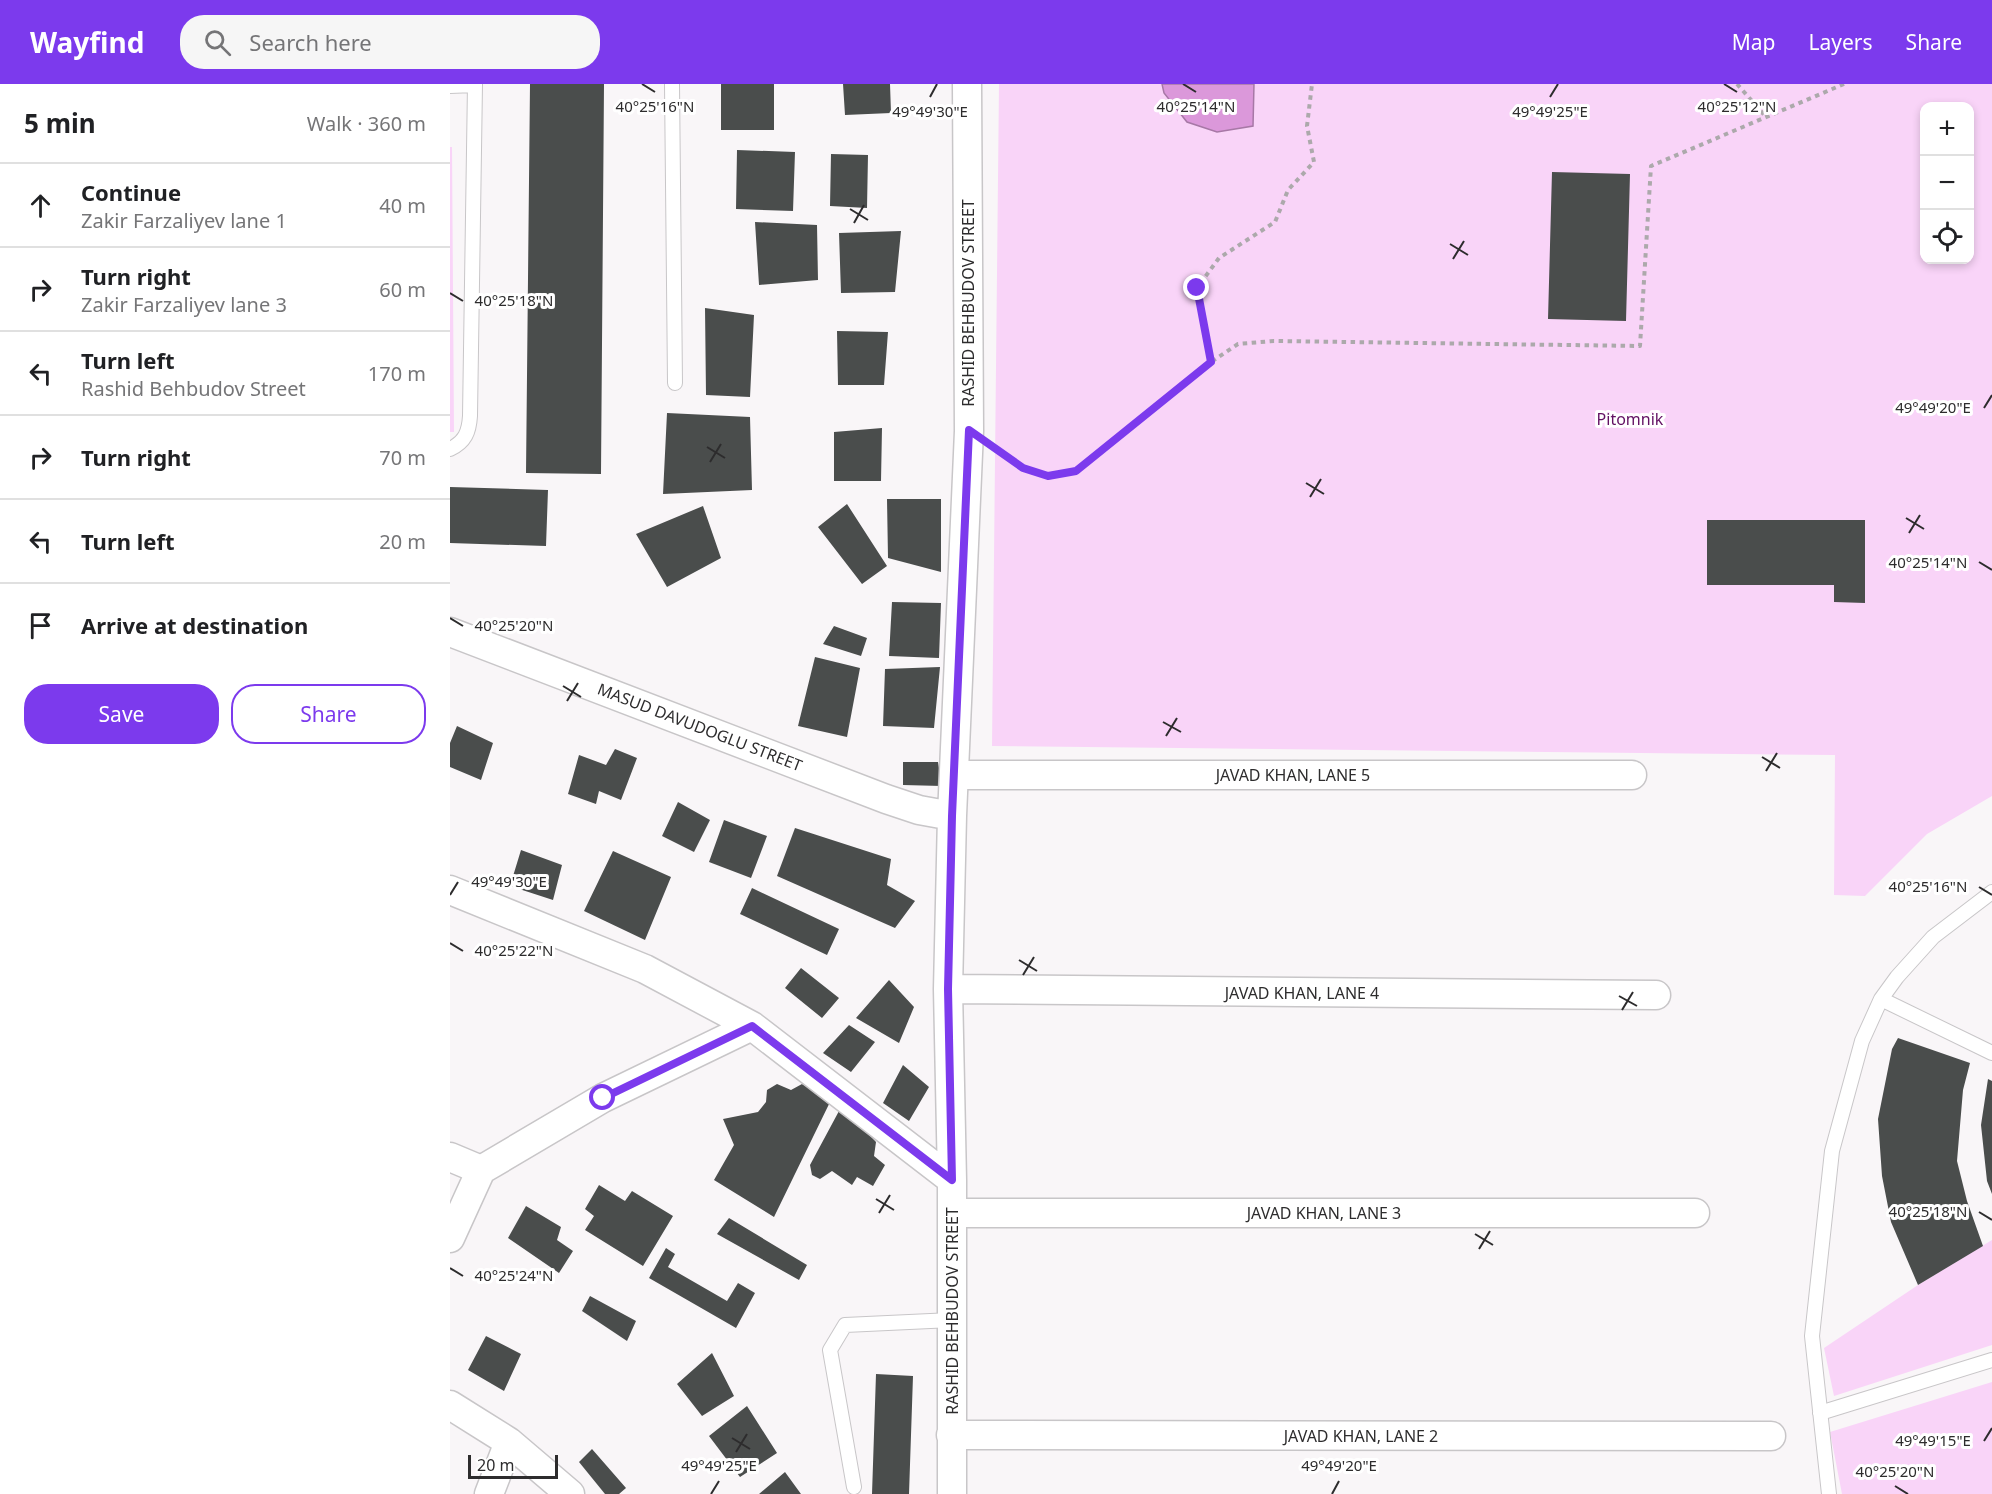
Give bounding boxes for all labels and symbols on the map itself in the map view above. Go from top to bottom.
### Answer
text: 40°25'16"N [616,96,694,116]
text: 40°25'14"N [1157,96,1235,116]
text: 40°25'12"N [1698,96,1776,116]
text: 49°49'30"E [892,101,968,121]
text: 49°49'25"E [1512,101,1588,121]
street label: RASHID BEHBUDOV STREET [957,199,979,407]
route end [1183,274,1209,300]
text: 40°25'18"N [475,290,553,310]
text: 49°49'20"E [1895,397,1971,417]
park label: Pitomnik [1597,408,1664,430]
text: 40°25'14"N [1889,552,1967,572]
text: 40°25'20"N [475,615,553,635]
street label: MASUD DAVUDOGLU STREET [595,678,806,776]
street label: JAVAD KHAN, LANE 5 [1214,764,1370,786]
text: 49°49'30"E [471,871,547,891]
text: 40°25'16"N [1889,876,1967,896]
text: 40°25'22"N [475,940,553,960]
street label: JAVAD KHAN, LANE 4 [1223,982,1379,1004]
route start [589,1084,615,1110]
text: 40°25'18"N [1889,1201,1967,1221]
street label: JAVAD KHAN, LANE 3 [1245,1202,1401,1224]
street label: RASHID BEHBUDOV STREET [941,1207,963,1415]
text: 40°25'24"N [475,1265,553,1285]
street label: JAVAD KHAN, LANE 2 [1282,1425,1438,1447]
text: 49°49'15"E [1895,1430,1971,1450]
scale bar [468,1452,558,1480]
text: 49°49'25"E [681,1455,757,1475]
text: 49°49'20"E [1301,1455,1377,1475]
text: 40°25'20"N [1856,1461,1934,1481]

